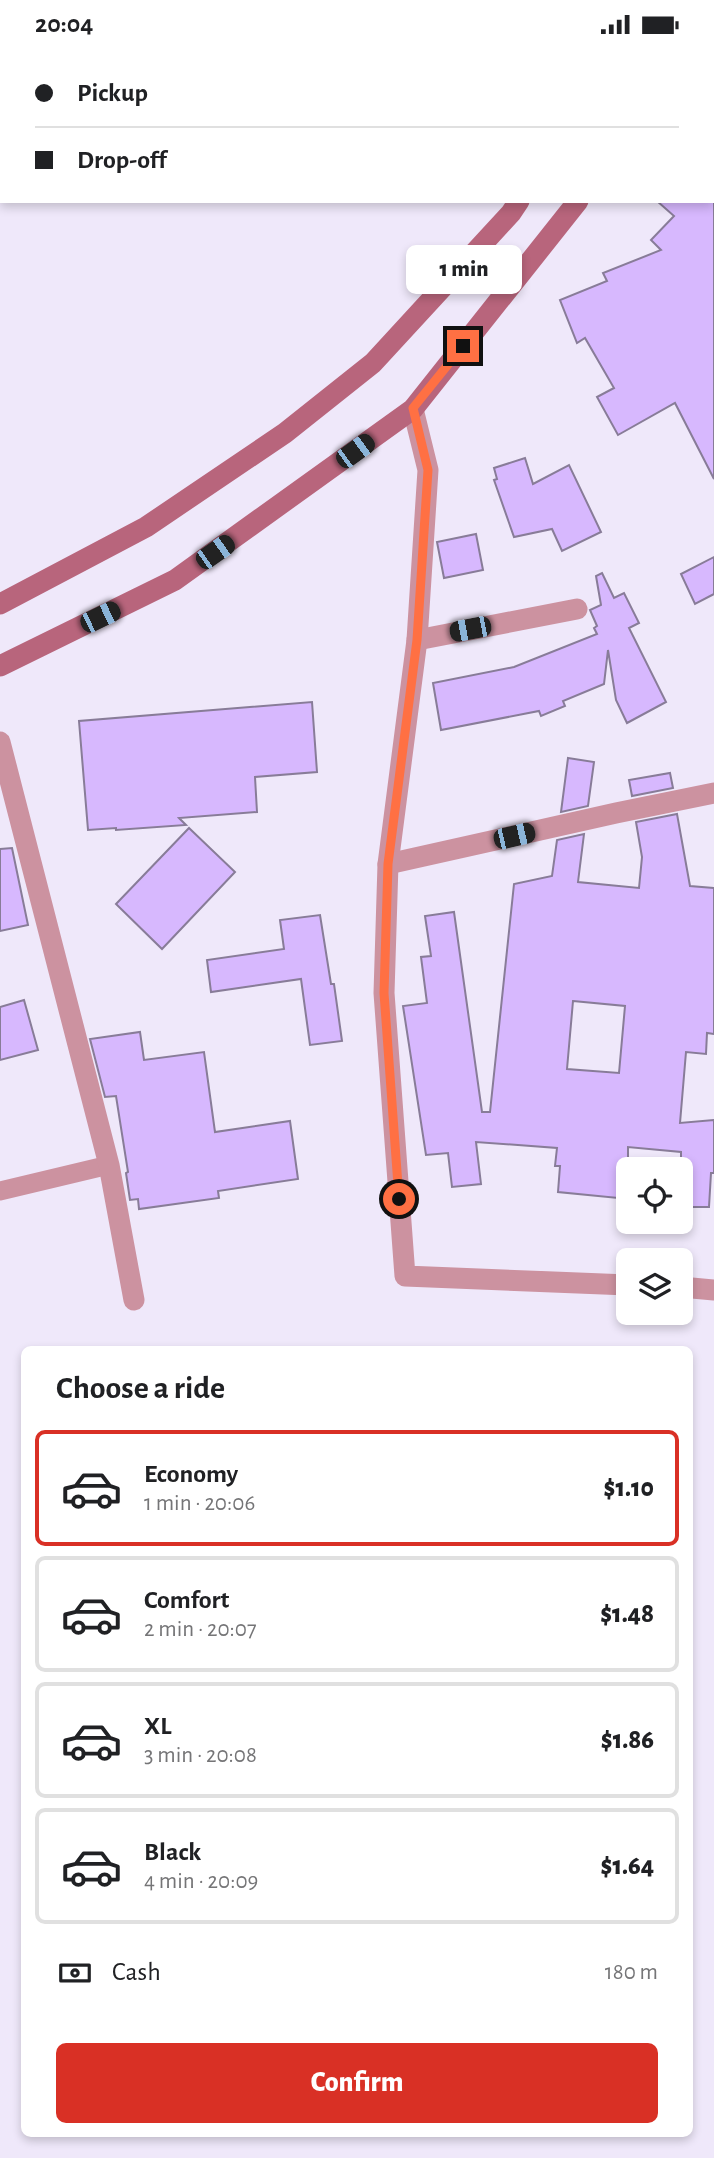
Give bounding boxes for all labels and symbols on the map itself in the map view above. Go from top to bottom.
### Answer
callout: 1 min [405,245,521,293]
route end [447,330,479,362]
car [332,430,379,472]
car [192,531,239,573]
car [77,598,124,636]
car [448,615,493,643]
car [492,821,537,851]
route start [383,1183,415,1215]

